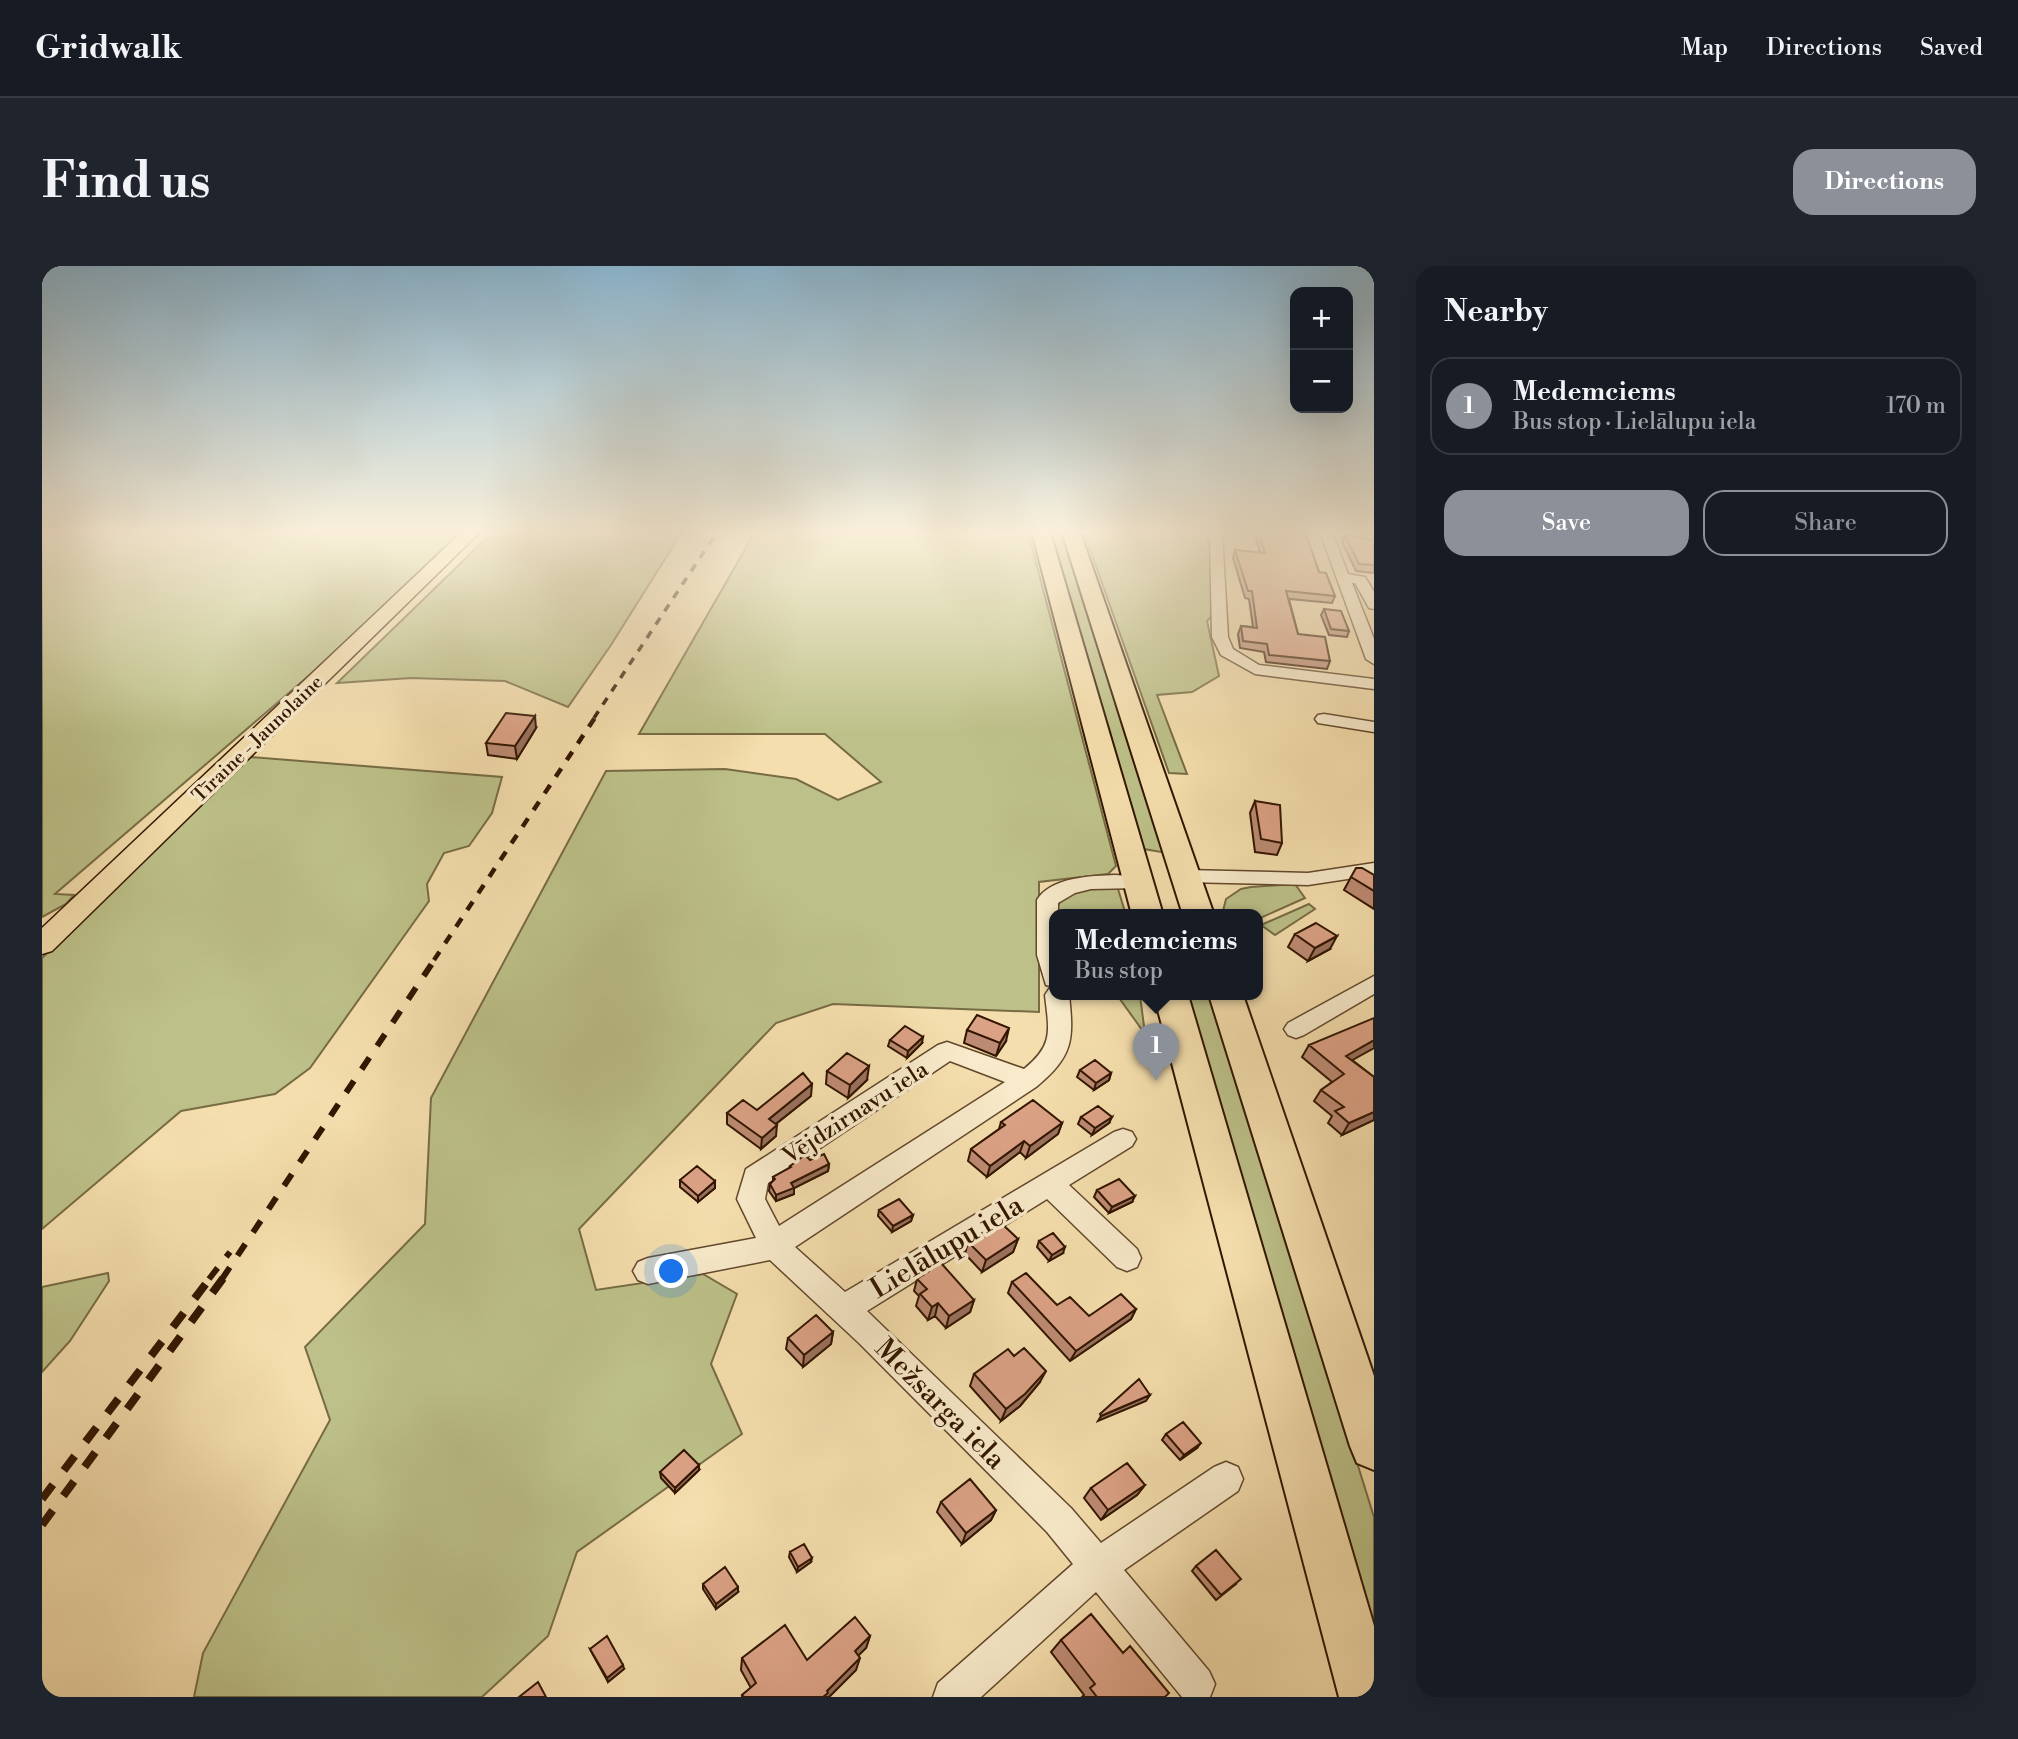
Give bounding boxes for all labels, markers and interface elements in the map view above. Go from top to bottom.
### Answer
text: Gridwalk [35,28,182,69]
text: Map [1681,33,1728,63]
text: Directions [1766,33,1882,63]
text: Saved [1920,33,1983,63]
button: Directions [1793,149,1976,215]
text: Find us [42,152,211,213]
map controls [1290,287,1353,413]
button: + [1290,287,1353,350]
text: Nearby [1444,293,1548,331]
button: − [1290,350,1353,413]
text: Medemciems [1513,376,1676,408]
text: 1 [1463,392,1475,420]
text: 170 m [1886,392,1946,420]
text: Bus stop · Lielālupu iela [1513,408,1756,436]
button: Save [1444,490,1689,556]
button: Share [1703,490,1948,556]
street label: Tīraine - Jaunolaine [187,670,328,807]
popup [1049,909,1263,1000]
text: Medemciems [1075,925,1237,957]
text: Bus stop [1075,957,1163,985]
pin: 1 [1133,1023,1179,1081]
street label: Vējdzirnavu iela [777,1055,934,1171]
street label: Lielālupu iela [864,1187,1030,1307]
your location [654,1254,688,1288]
street label: Mežsarga iela [867,1331,1013,1477]

